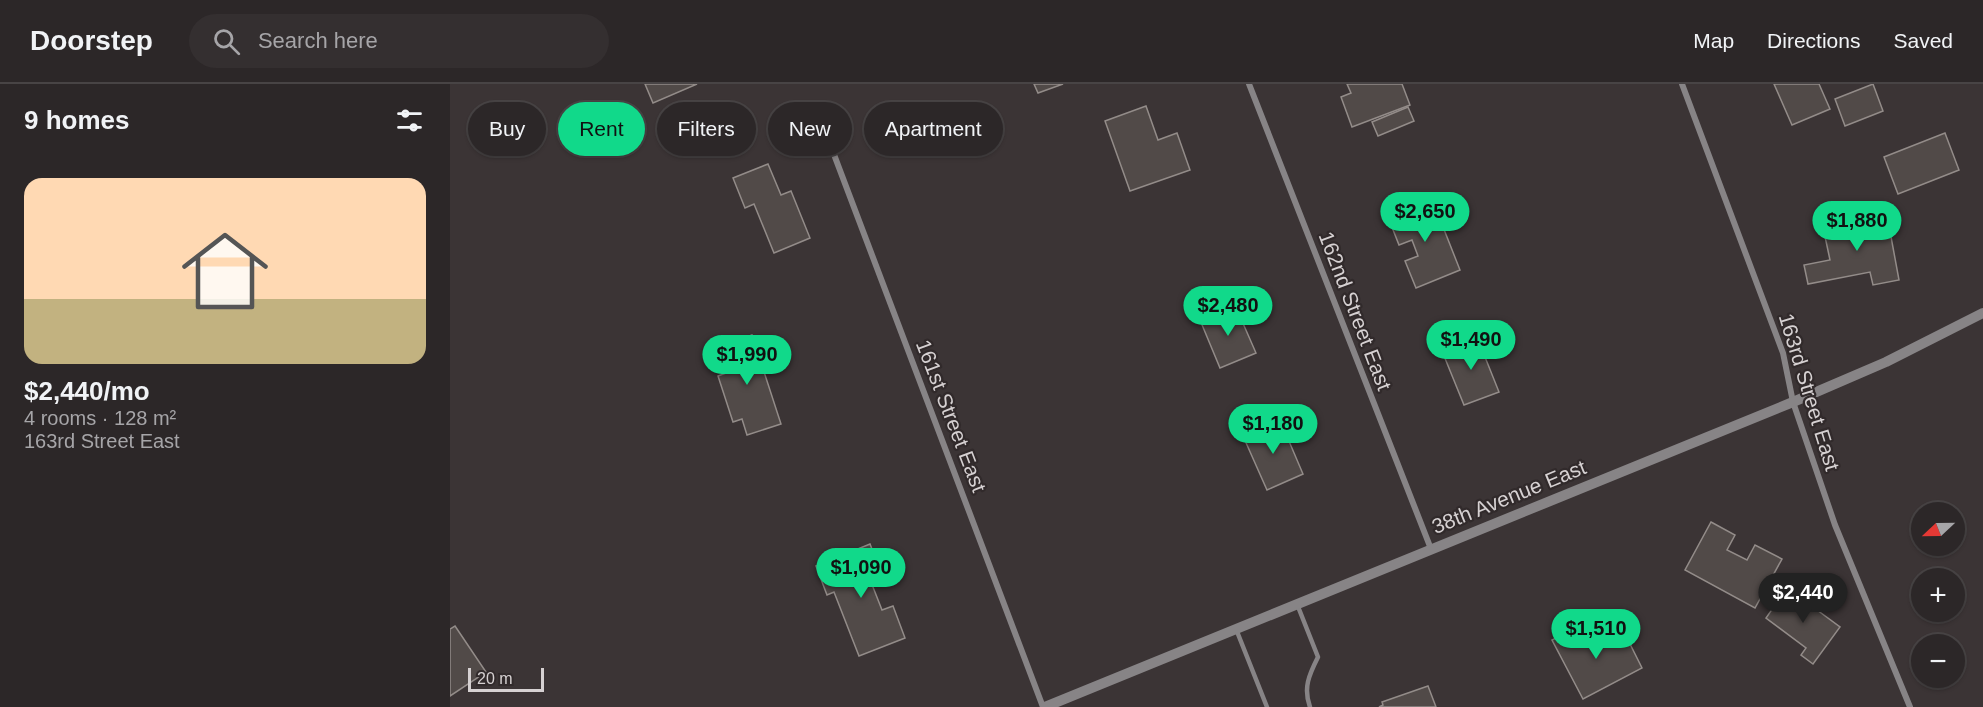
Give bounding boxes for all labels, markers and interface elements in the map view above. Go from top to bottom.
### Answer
search box [189,14,609,68]
text: Doorstep [30,25,153,56]
icon: search [210,25,243,58]
text: Search here [258,28,378,53]
text: Map [1693,29,1734,52]
text: Directions [1767,29,1860,52]
text: Saved [1893,29,1953,52]
chip: Buy [468,102,546,156]
chip: Rent [558,102,645,156]
chip: Filters [657,102,756,156]
chip: New [768,102,852,156]
chip: Apartment [864,102,1003,156]
icon: filters [393,104,426,137]
text: 9 homes [24,105,130,135]
pin: $2,650 [1376,192,1474,243]
text: $2,650 [1394,200,1456,222]
pin: $1,880 [1808,201,1906,252]
text: $1,880 [1826,209,1888,231]
icon: home [171,217,279,325]
street label: 162nd Street East [1315,228,1396,394]
pin: $2,480 [1179,286,1277,337]
text: $2,480 [1197,294,1259,316]
street label: 163rd Street East [1775,310,1844,474]
pin: $1,490 [1422,320,1520,371]
text: $1,490 [1440,328,1502,350]
pin: $1,990 [698,335,796,386]
street label: 161st Street East [912,337,991,495]
text: $1,990 [716,343,778,365]
text: $2,440/mo [24,376,150,406]
pin: $1,180 [1224,404,1322,455]
text: 4 rooms · 128 m² [24,407,176,429]
text: $1,180 [1242,412,1304,434]
text: 163rd Street East [24,430,180,452]
street label: 38th Avenue East [1428,455,1589,538]
north arrow [1911,502,1965,556]
map controls [1911,502,1965,688]
pin: $1,090 [812,548,910,599]
text: $1,090 [830,556,892,578]
button: + [1911,568,1965,622]
pin: $2,440 [1754,573,1852,624]
text: $2,440 [1772,581,1834,603]
pin: $1,510 [1547,609,1645,660]
text: $1,510 [1565,617,1627,639]
button: − [1911,634,1965,688]
scale bar [468,665,544,692]
text: 20 m [477,670,513,687]

